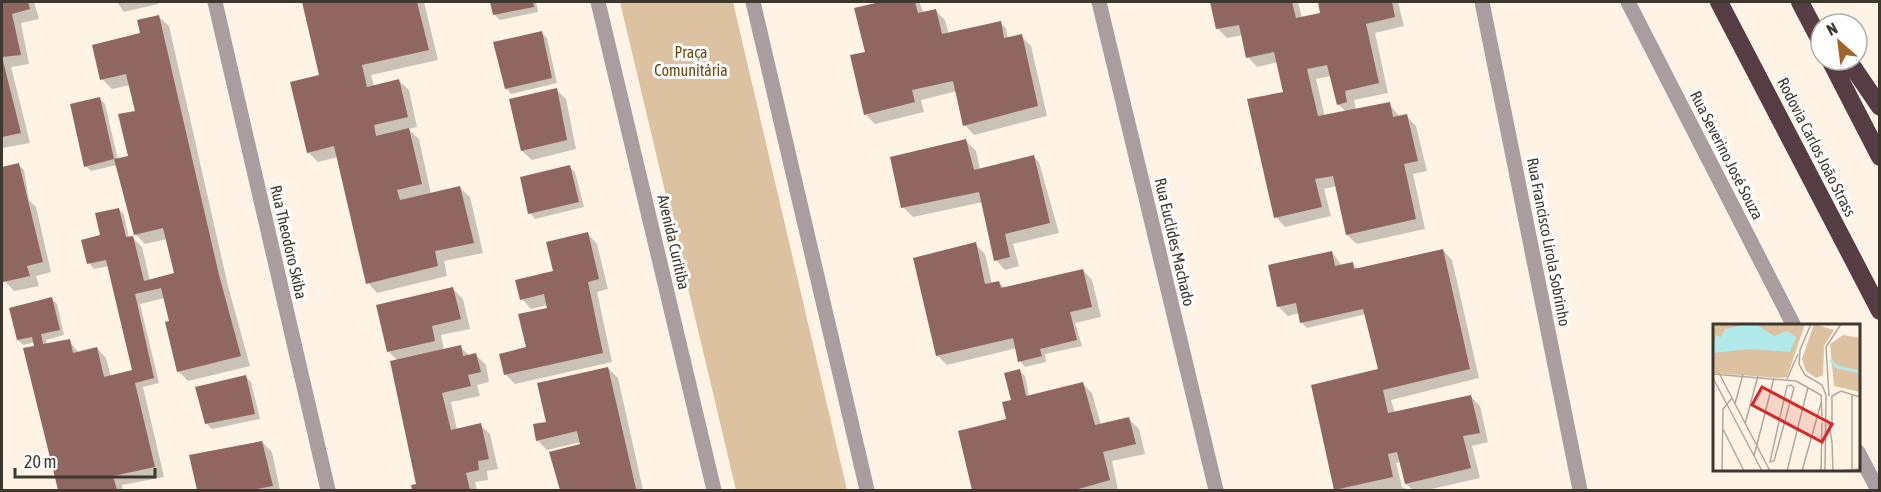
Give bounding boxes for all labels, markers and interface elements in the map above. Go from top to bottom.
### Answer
north arrow [1809,12,1869,72]
text: N [1824,19,1840,39]
park label: Praça Comunitária [654,43,728,79]
street label: Rodovia Carlos João Strass [1774,75,1860,220]
street label: Rua Severino José Souza [1687,88,1767,222]
street label: Rua Francisco Lirola Sobrinho [1524,156,1574,328]
street label: Rua Euclides Machado [1152,176,1198,308]
street label: Rua Theodoro Skiba [267,183,311,301]
street label: Avenida Curitiba [654,193,694,291]
inset map [1713,324,1860,471]
scale bar [15,441,154,479]
text: 20 m [24,451,56,472]

